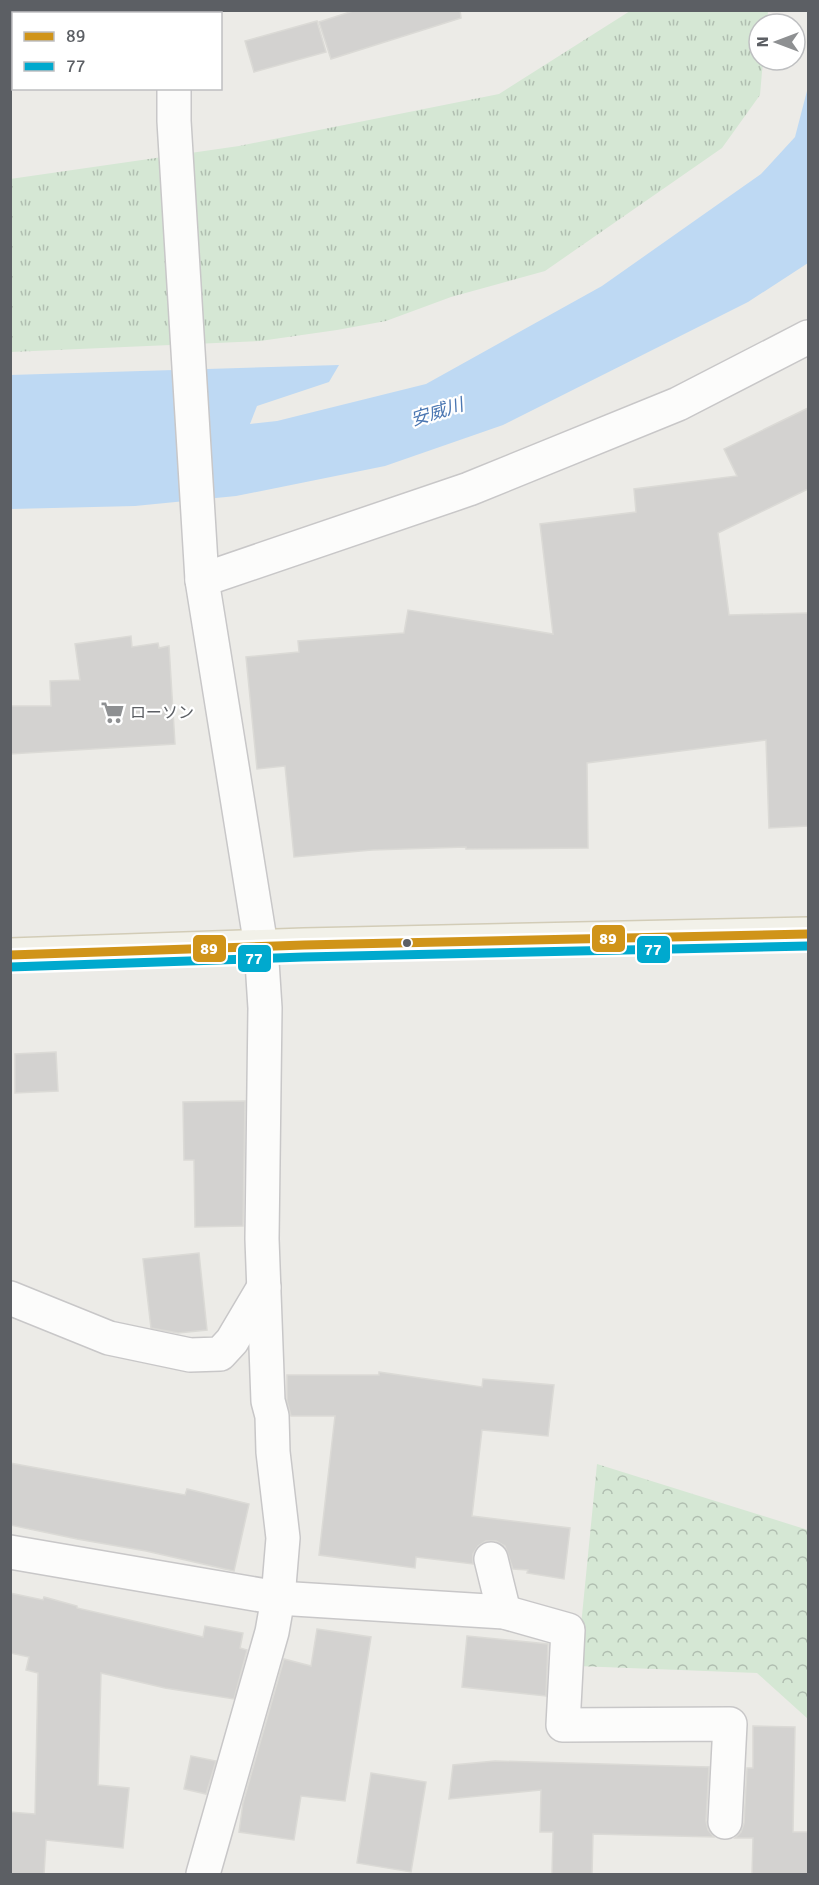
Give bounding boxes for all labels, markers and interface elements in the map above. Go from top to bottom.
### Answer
legend [12,12,222,90]
north arrow [747,12,807,72]
text: 89 [66,25,85,47]
text: N [753,36,773,48]
text: 77 [66,55,85,77]
water label: 安威川 [408,393,468,430]
supermarket icon: ローソン [99,700,125,726]
place label: ローソン [130,703,194,723]
line badge: 89 [591,924,626,953]
text: 89 [599,929,617,949]
line badge: 89 [192,934,227,963]
line badge: 77 [636,935,671,964]
unlabelled marker [401,937,413,949]
text: 89 [200,939,218,959]
text: 77 [644,940,662,960]
line badge: 77 [237,944,272,973]
text: 77 [245,949,263,969]

